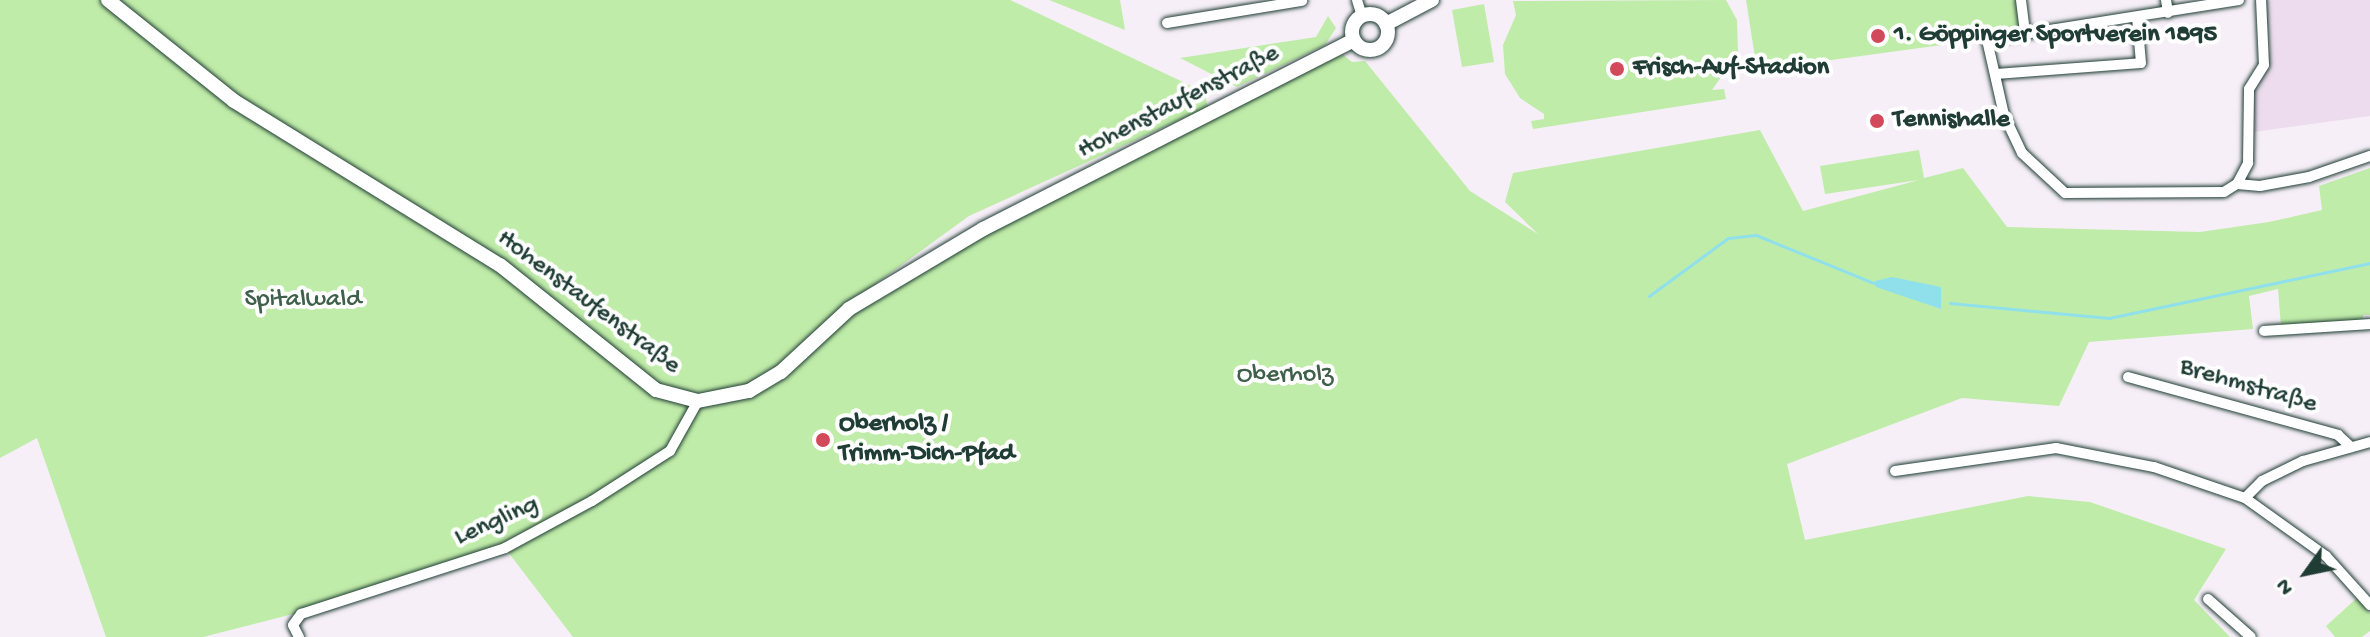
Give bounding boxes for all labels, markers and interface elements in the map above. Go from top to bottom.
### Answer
place label: 1. Göppinger Sportverein 1895 [1894,20,2217,52]
marker: 1. Göppinger Sportverein 1895 [1869,27,1887,45]
street label: Hohenstaufenstraße [1073,39,1285,167]
place label: Frisch-Auf-Stadion [1633,53,1829,85]
marker: Frisch-Auf-Stadion [1608,60,1626,78]
place label: Tennishalle [1893,105,2010,137]
marker: Tennishalle [1868,112,1886,130]
street label: Hohenstaufenstraße [490,224,686,382]
park label: Spitalwald [245,285,361,317]
street label: Brehmstraße [2176,353,2320,421]
park label: Oberholz [1237,360,1333,392]
place label: Oberholz / Trimm-Dich-Pfad [839,409,1014,470]
marker: Oberholz / Trimm-Dich-Pfad [814,431,832,449]
street label: Lengling [450,490,544,554]
north arrow [2266,533,2346,613]
text: N [2271,573,2301,599]

